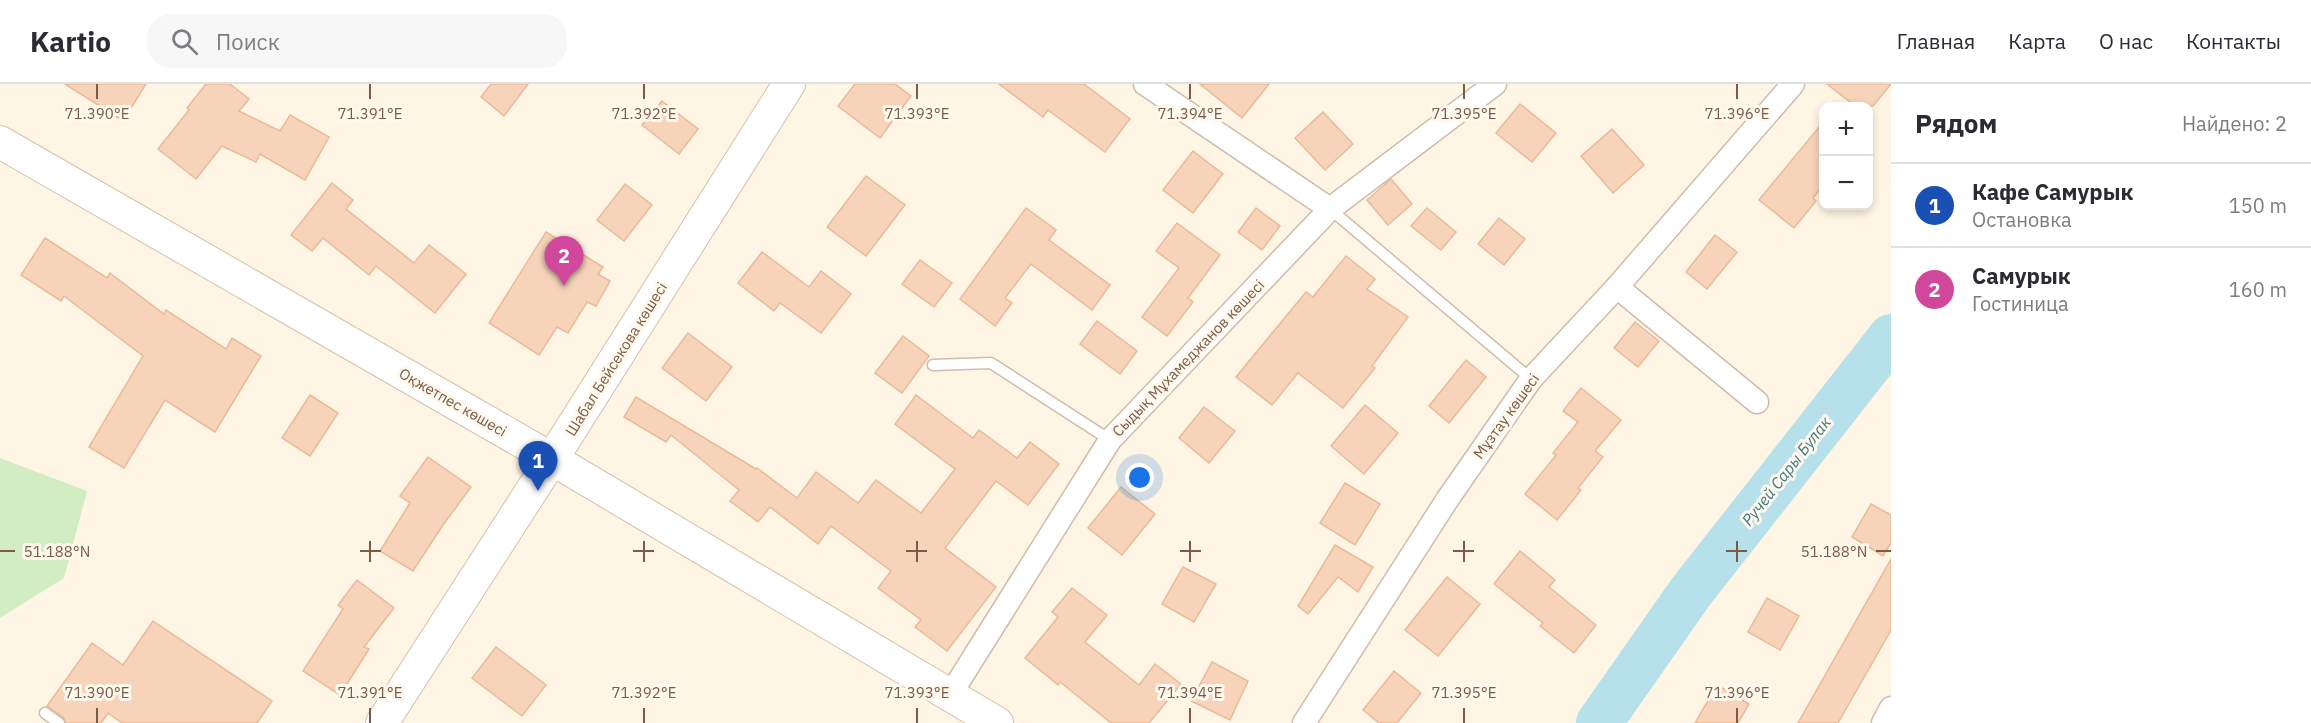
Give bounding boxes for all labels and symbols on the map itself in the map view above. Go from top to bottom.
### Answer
text: 71.390°E [65,104,129,123]
text: 71.391°E [338,104,402,123]
text: 71.392°E [612,104,676,123]
text: 71.393°E [885,104,949,123]
text: 71.394°E [1158,104,1222,123]
text: 71.395°E [1432,104,1496,123]
text: 71.396°E [1705,104,1769,123]
pin: 2 [544,236,584,286]
street label: Сыдық Мұхамеджанов көшесі [1108,275,1268,441]
street label: Шабал Бейсекова көшесі [561,279,671,439]
street label: Оқжетпес көшесі [396,363,510,441]
street label: Мұзтау көшесі [1469,370,1543,462]
water label: Ручей Сары Булак [1737,412,1835,530]
pin: 1 [518,442,558,491]
your location [1125,463,1154,492]
text: 51.188°N [24,542,90,561]
text: 51.188°N [1801,542,1867,561]
text: 71.390°E [65,683,129,702]
text: 71.391°E [338,683,402,702]
text: 71.392°E [612,683,676,702]
text: 71.393°E [885,683,949,702]
text: 71.394°E [1158,683,1222,702]
text: 71.395°E [1432,683,1496,702]
text: 71.396°E [1705,683,1769,702]

